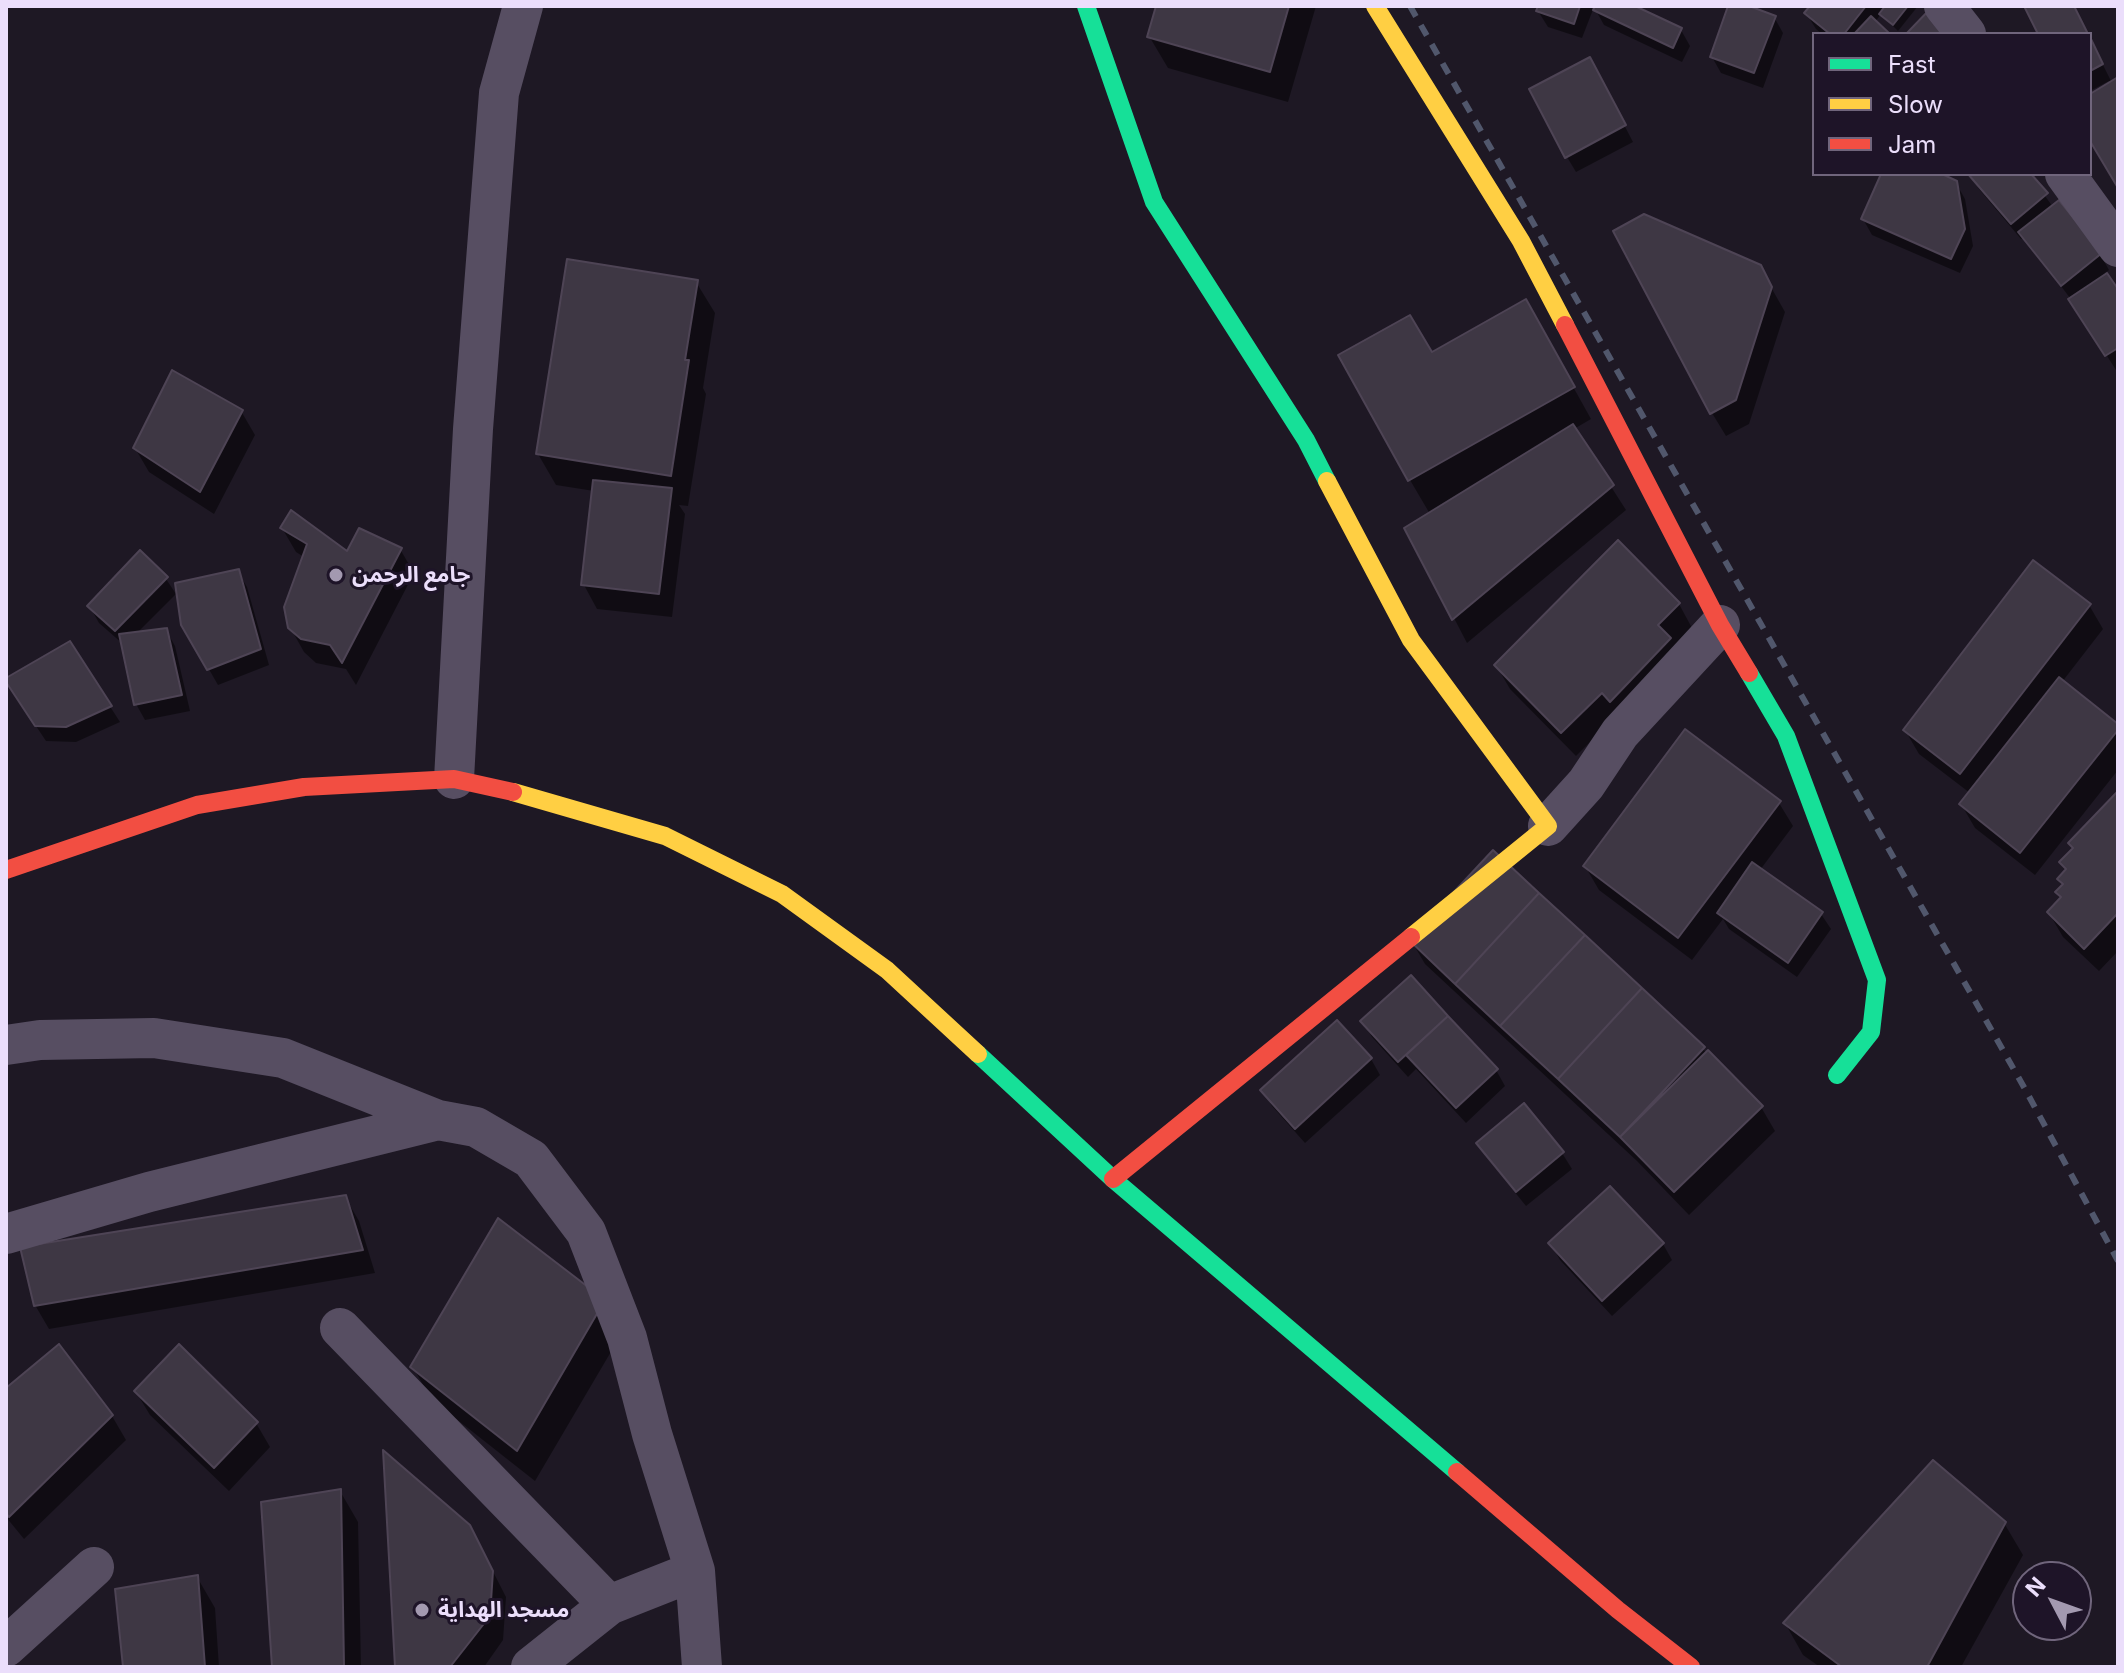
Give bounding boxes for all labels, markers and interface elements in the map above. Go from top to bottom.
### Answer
legend [1812,32,2092,176]
text: Fast [1888,50,1936,79]
text: Slow [1888,90,1943,119]
text: Jam [1888,130,1936,159]
place label: جامع الرحمن [352,562,470,588]
marker: جامع الرحمن [327,566,345,584]
north arrow [2012,1561,2092,1641]
text: N [2020,1572,2051,1601]
place label: مسجد الهداية [438,1597,569,1623]
marker: مسجد الهداية [413,1601,431,1619]

